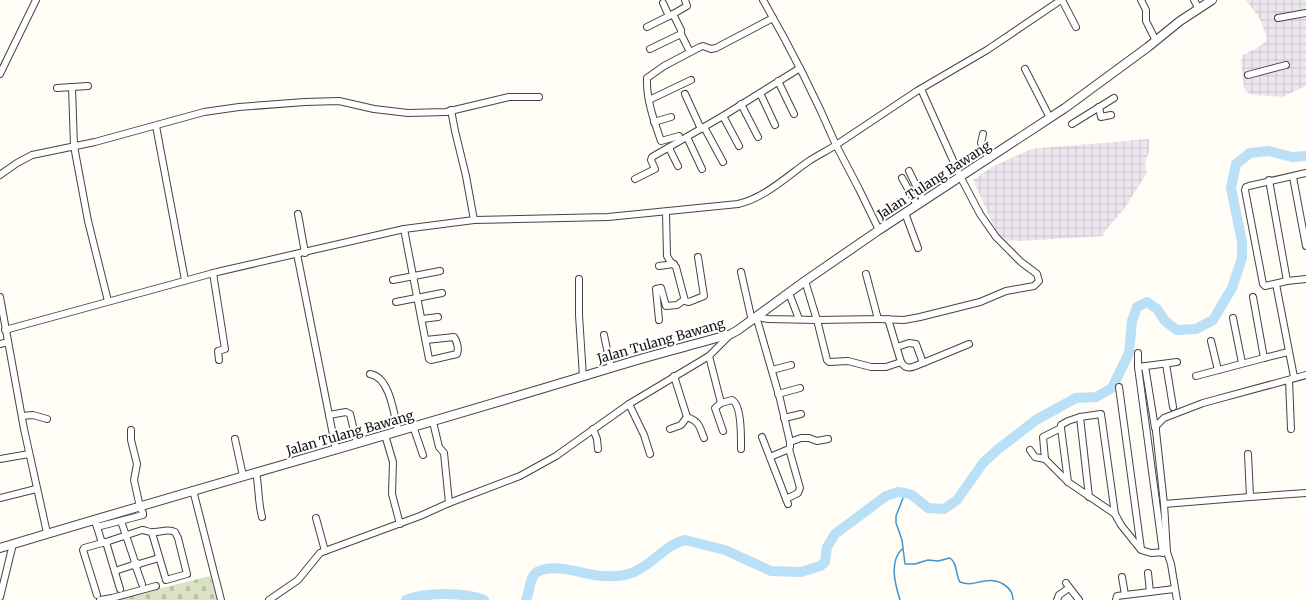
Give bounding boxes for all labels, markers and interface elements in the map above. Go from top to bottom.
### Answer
street label: Jalan Tulang Bawang [873,137,994,224]
street label: Jalan Tulang Bawang [594,315,727,368]
street label: Jalan Tulang Bawang [283,407,416,460]

